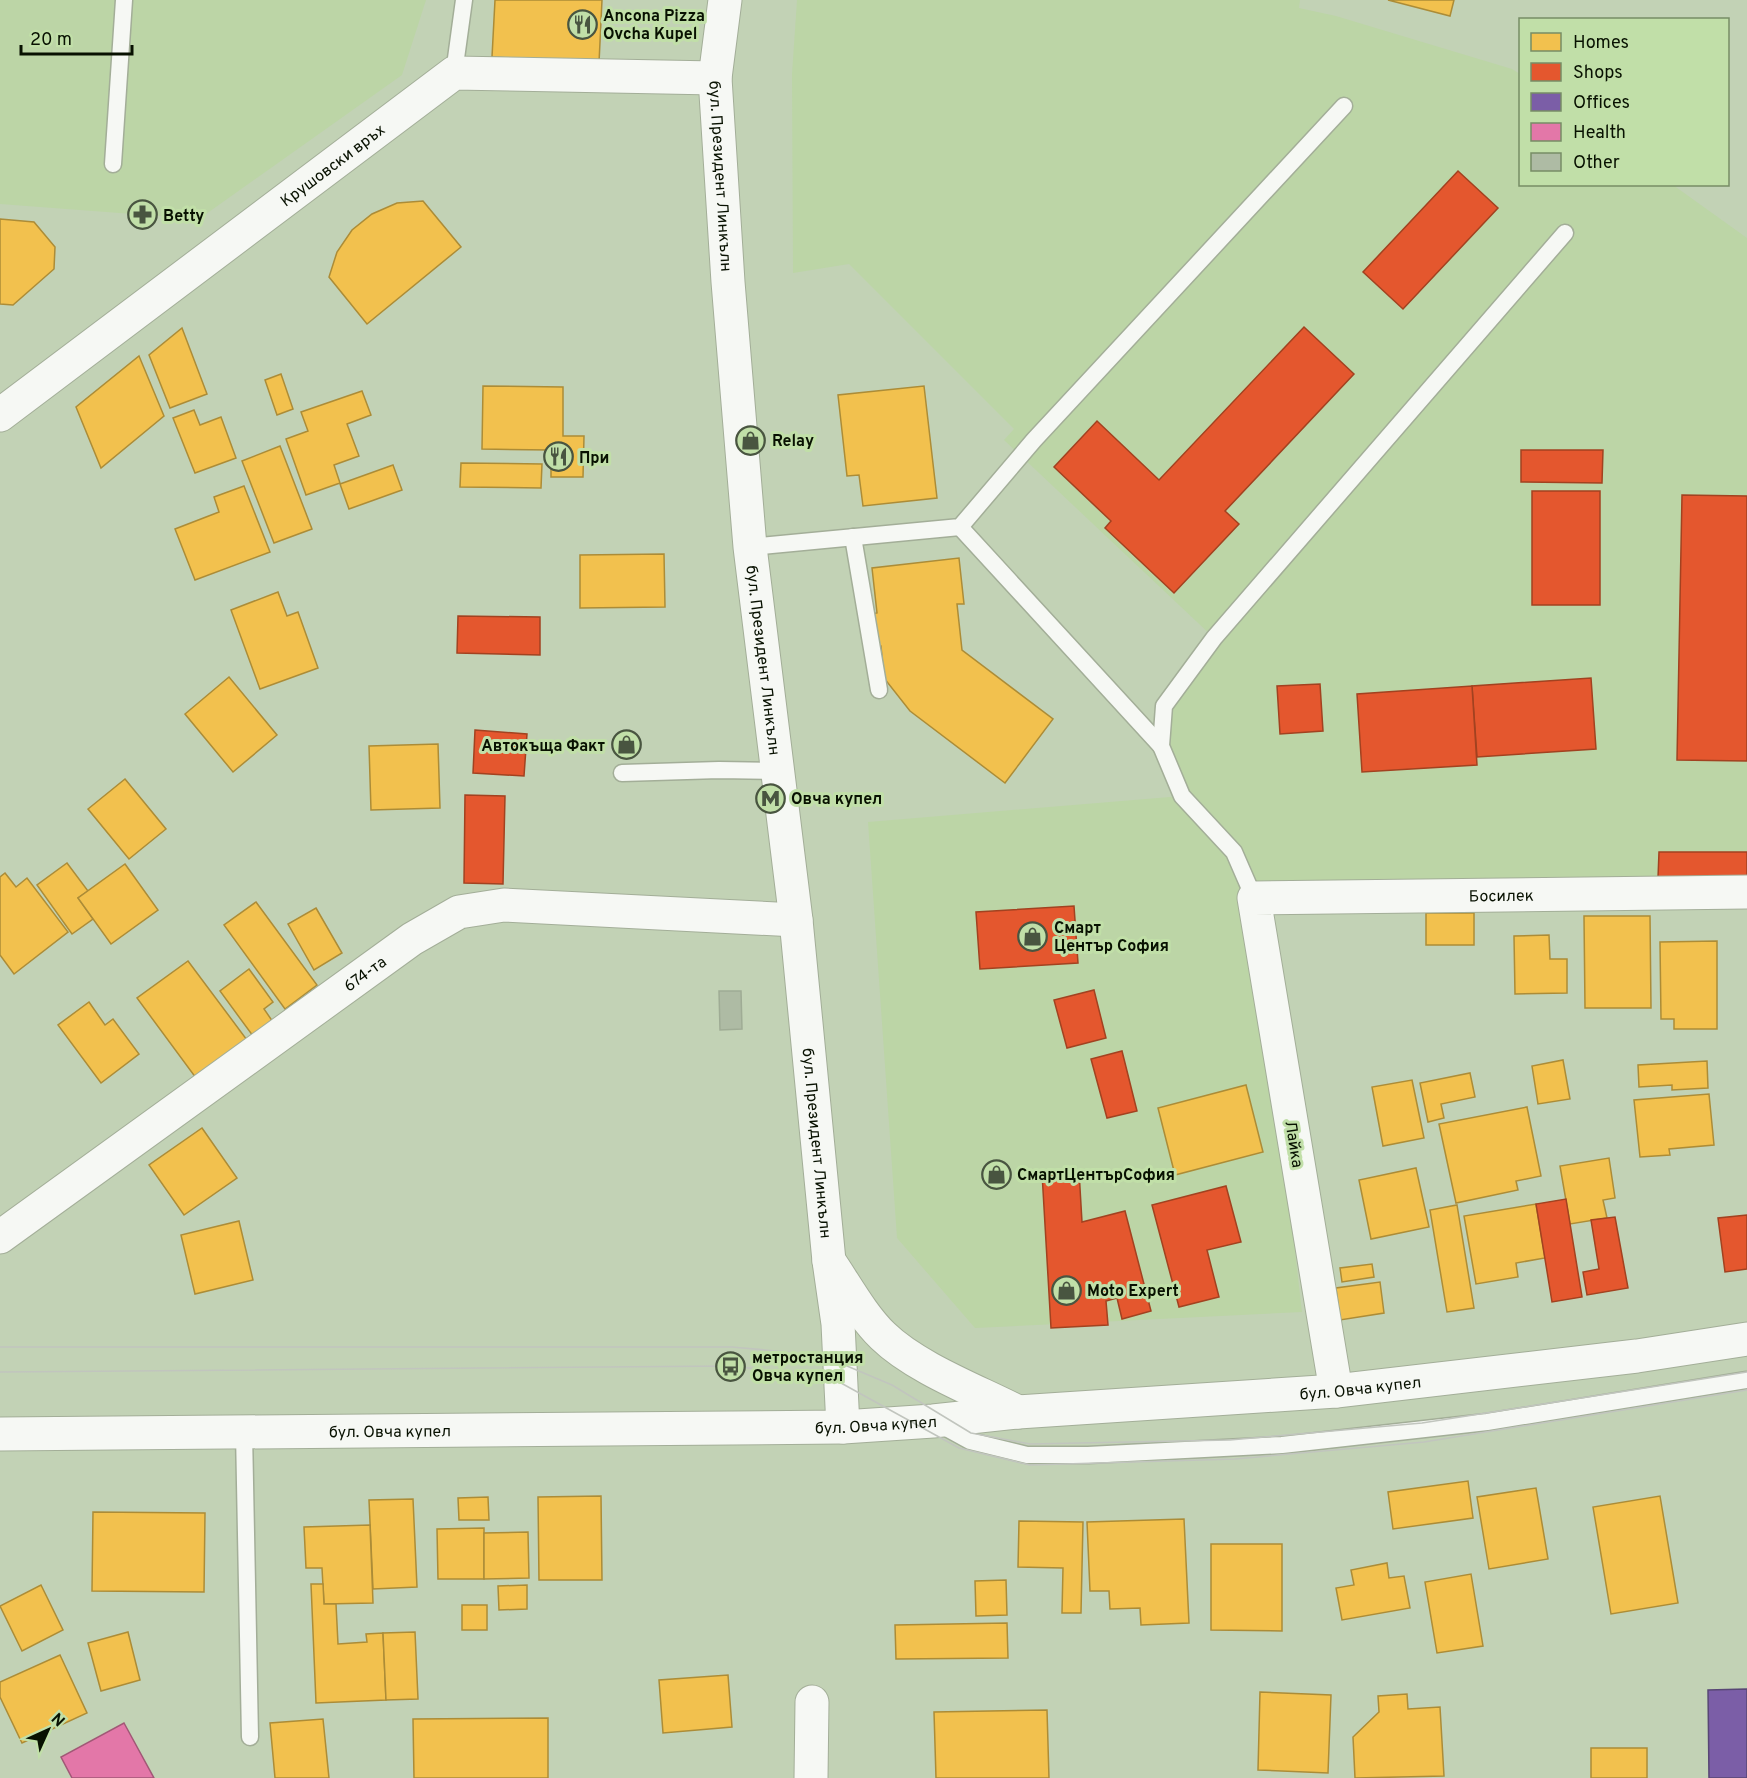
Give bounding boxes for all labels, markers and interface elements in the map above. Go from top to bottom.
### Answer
place label: Ancona Pizza Ovcha Kupel [603,7,705,45]
restaurant icon: Ancona Pizza Ovcha Kupel [566,8,598,40]
scale bar [21,18,132,56]
legend [1519,18,1729,186]
text: 20 m [30,29,72,52]
text: Homes [1573,32,1629,55]
text: Shops [1573,62,1623,85]
street label: бул. Президент Линкълн [703,80,735,272]
text: Offices [1573,92,1630,115]
street label: Крушовски връх [277,120,390,212]
text: Health [1573,122,1626,145]
text: Other [1573,152,1620,175]
pharmacy icon: Betty [126,199,158,231]
place label: Betty [163,207,204,227]
shop icon: Relay [735,424,767,456]
place label: Relay [772,432,814,452]
restaurant icon: При [542,441,574,473]
place label: При [579,449,610,469]
street label: бул. Президент Линкълн [740,564,784,757]
shop icon: Автокъща Факт [610,729,642,761]
place label: Автокъща Факт [481,737,605,757]
metro station icon: Овча купел [754,782,786,814]
place label: Овча купел [791,790,882,810]
street label: Босилек [1469,887,1534,907]
place label: Смарт Център София [1054,919,1169,957]
shop icon: Смарт Център София [1017,920,1049,952]
street label: 674-та [340,953,391,997]
street label: бул. Президент Линкълн [796,1047,835,1240]
street label: Лайка [1279,1119,1307,1169]
shop icon: СмартЦентърСофия [980,1158,1012,1190]
place label: СмартЦентърСофия [1017,1166,1175,1186]
shop icon: Moto Expert [1050,1274,1082,1306]
place label: Moto Expert [1087,1282,1179,1302]
place label: метростанция Овча купел [752,1349,863,1387]
bus stop icon: метростанция Овча купел [715,1350,747,1382]
street label: бул. Овча купел [1299,1373,1423,1405]
street label: бул. Овча купел [815,1413,938,1439]
street label: бул. Овча купел [329,1422,451,1443]
north arrow [18,1700,78,1760]
text: N [46,1710,68,1732]

